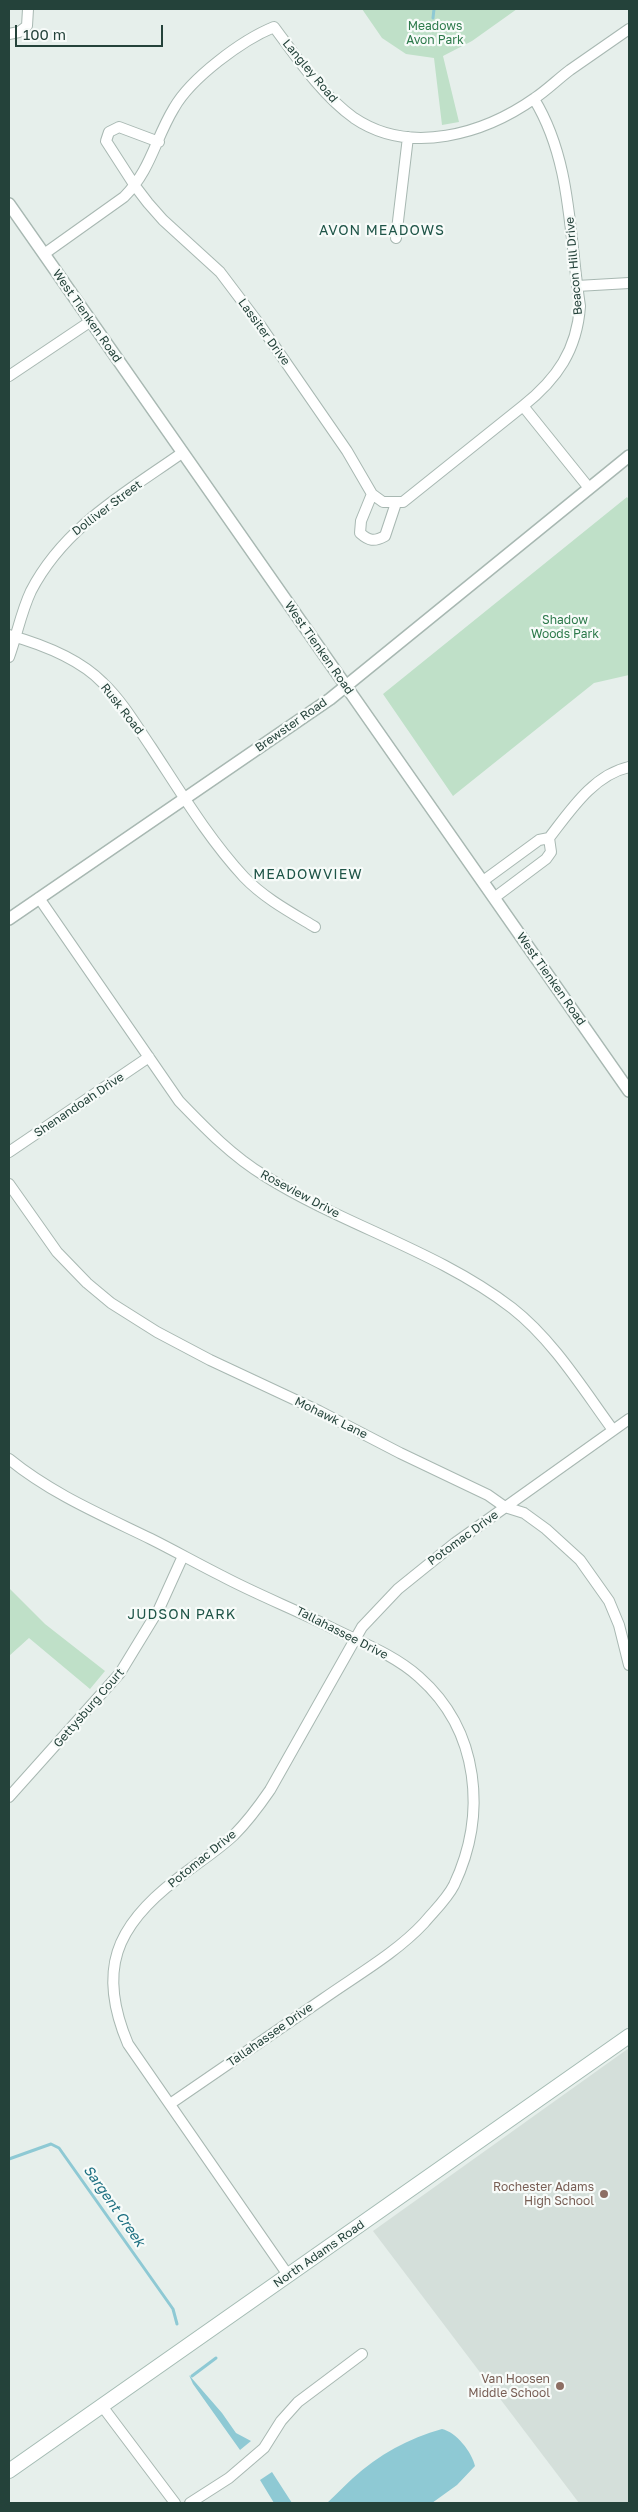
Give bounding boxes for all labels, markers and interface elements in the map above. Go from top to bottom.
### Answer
scale bar [18,15,165,47]
park label: Meadows Avon Park [406,19,464,47]
text: 100 m [23,25,66,43]
street label: Langley Road [279,36,341,106]
street label: Beacon Hill Drive [563,216,585,316]
district label: AVON MEADOWS [318,223,446,239]
street label: West Tienken Road [49,267,125,365]
street label: Lassiter Drive [235,296,293,368]
street label: Dolliver Street [69,477,145,539]
street label: West Tienken Road [281,599,357,697]
park label: Shadow Woods Park [531,613,599,641]
street label: Rusk Road [98,681,146,737]
street label: Brewster Road [252,695,330,755]
district label: MEADOWVIEW [252,867,364,883]
street label: West Tienken Road [513,930,589,1028]
street label: Shenandoah Drive [31,1070,127,1140]
street label: Roseview Drive [258,1167,342,1221]
street label: Mohawk Lane [292,1394,370,1442]
street label: Potomac Drive [425,1508,501,1568]
street label: Tallahassee Drive [294,1604,390,1662]
district label: JUDSON PARK [126,1607,238,1623]
street label: Gettysburg Court [51,1665,127,1751]
street label: Potomac Drive [165,1827,239,1891]
street label: Tallahassee Drive [224,2000,316,2070]
water label: Sargent Creek [80,2162,148,2250]
place label: Rochester Adams High School [493,2180,594,2208]
marker: Rochester Adams High School [598,2188,610,2200]
street label: North Adams Road [271,2217,367,2291]
place label: Van Hoosen Middle School [468,2372,550,2400]
marker: Van Hoosen Middle School [554,2380,566,2392]

